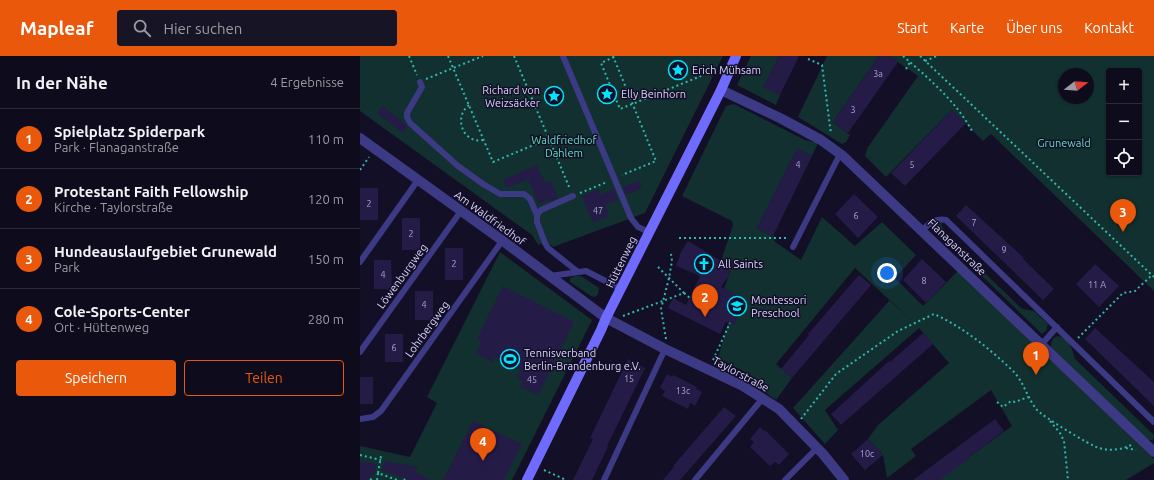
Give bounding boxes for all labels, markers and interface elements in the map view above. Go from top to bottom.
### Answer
search box [117,10,397,46]
text: Mapleaf [20,17,93,39]
icon: search [131,17,153,39]
text: Hier suchen [163,20,242,37]
text: Start [897,20,928,36]
text: Karte [950,20,984,36]
text: Über uns [1006,20,1062,36]
text: Kontakt [1084,20,1134,36]
place icon: Erich Mühsam [667,59,689,81]
place label: Erich Mühsam [692,64,761,76]
north arrow [1058,68,1094,104]
map controls [1106,68,1142,176]
button: + [1106,68,1142,104]
house number: 3a [873,69,883,79]
text: In der Nähe [16,73,108,92]
text: 4 Ergebnisse [270,75,344,89]
place icon: Elly Beinhorn [596,83,618,105]
place label: Richard von Weizsäcker [482,84,541,109]
place icon: Richard von Weizsäcker [543,85,565,107]
place label: Elly Beinhorn [621,88,686,100]
button: − [1106,104,1142,140]
house number: 3 [850,105,856,115]
text: Spielplatz Spiderpark [54,123,205,140]
text: 1 [25,132,33,146]
text: 110 m [308,132,344,146]
park label: Waldfriedhof Dahlem [531,134,597,159]
park label: Grunewald [1037,137,1091,149]
text: Park · Flanaganstraße [54,140,179,154]
button: locate [1106,140,1142,176]
house number: 4 [795,160,801,170]
house number: 5 [909,160,915,170]
text: Protestant Faith Fellowship [54,183,249,200]
street label: Am Waldfriedhof [452,188,528,248]
text: 2 [25,192,33,206]
text: 120 m [308,192,344,206]
house number: 2 [366,199,372,209]
pin: 3 [1110,199,1136,232]
text: Kirche · Taylorstraße [54,200,173,214]
house number: 47 [593,206,603,216]
house number: 6 [853,211,859,221]
street label: Flanaganstraße [925,216,989,278]
house number: 7 [971,218,977,228]
house number: 2 [408,229,414,239]
street label: Hüttenweg [603,234,639,290]
street label: Löwenburgweg [375,241,429,311]
text: Hundeauslaufgebiet Grunewald [54,243,277,260]
house number: 9 [1001,245,1007,255]
text: 3 [25,252,33,266]
text: 150 m [308,252,344,266]
church icon: All Saints [693,253,715,275]
place label: All Saints [718,258,763,270]
house number: 2 [451,259,457,269]
text: Park [54,260,80,274]
your location [877,263,897,283]
house number: 4 [380,270,386,280]
house number: 8 [921,276,927,286]
house number: 11 A [1088,280,1106,290]
pin: 2 [692,284,718,317]
place label: Montessori Preschool [751,294,806,319]
school or university icon: Montessori Preschool [726,295,748,317]
street label: Lohrbergweg [403,299,451,359]
house number: 4 [421,300,427,310]
text: Cole-Sports-Center [54,303,190,320]
text: 4 [25,312,33,326]
text: 280 m [308,312,344,326]
text: Ort · Hüttenweg [54,320,149,334]
pin: 1 [1023,342,1049,375]
house number: 6 [391,343,397,353]
place label: Tennisverband Berlin-Brandenburg e.V. [524,347,641,372]
sports icon: Tennisverband Berlin-Brandenburg e.V. [499,348,521,370]
street label: Taylorstraße [711,354,771,394]
button: Speichern [16,360,176,396]
button: Teilen [184,360,344,396]
house number: 15 [624,374,634,384]
house number: 45 [527,375,537,385]
house number: 13c [676,386,690,396]
pin: 4 [470,428,496,461]
house number: 10c [860,449,874,459]

